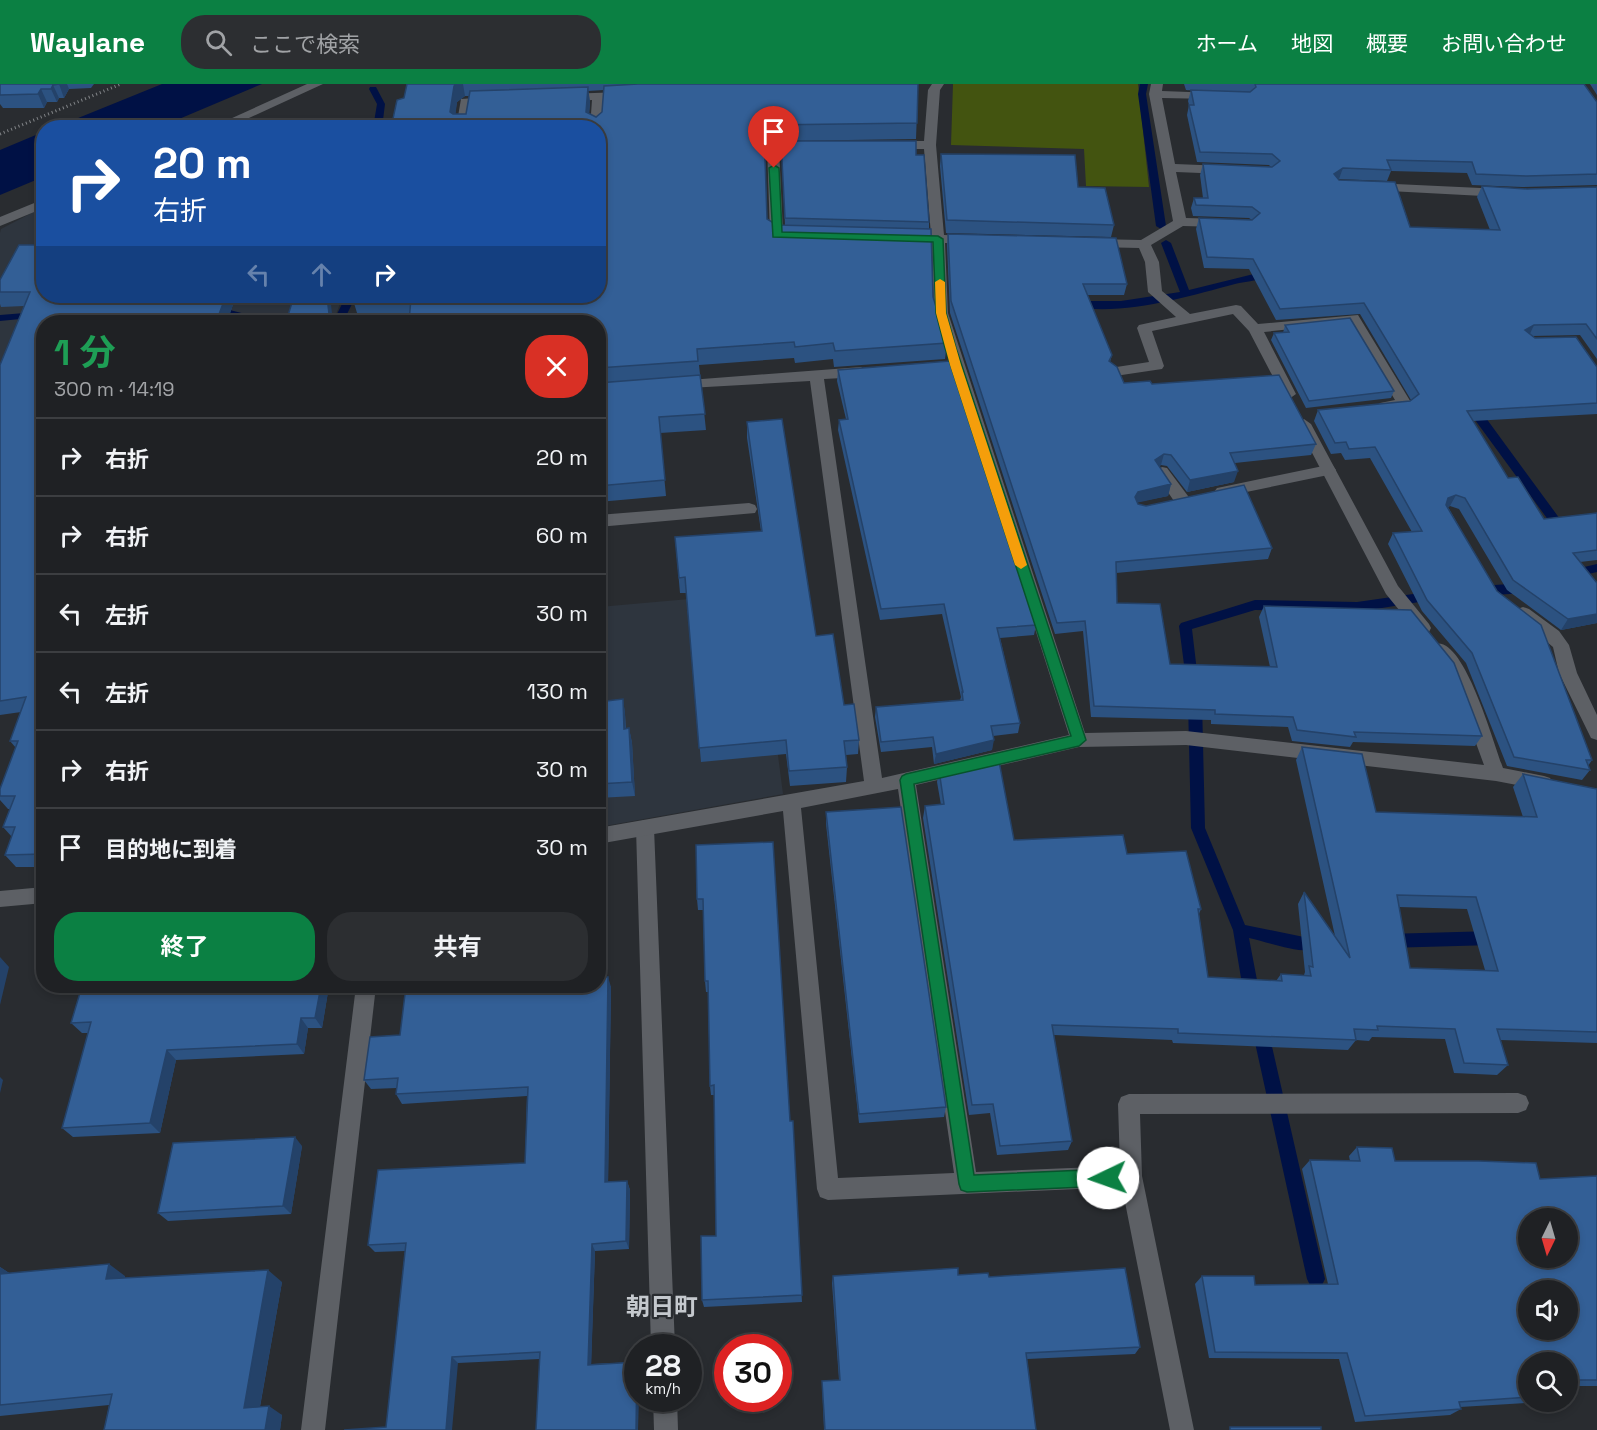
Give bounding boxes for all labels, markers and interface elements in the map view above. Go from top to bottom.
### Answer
search box [181,15,601,69]
text: Waylane [30,24,145,60]
icon: search [202,26,235,59]
text: ここで検索 [250,30,360,58]
text: ホーム [1196,30,1258,57]
text: 地図 [1291,30,1333,57]
text: 概要 [1366,30,1408,57]
text: お問い合わせ [1441,30,1567,57]
pin [748,106,799,168]
icon: arrive [757,115,790,148]
text: 20 m [153,137,252,190]
icon: right [54,144,132,222]
text: 右折 [153,193,207,228]
icon: left [242,258,275,291]
icon: ahead [305,258,338,291]
icon: right [368,258,401,291]
text: 1 分 [54,330,115,376]
button: close [525,335,588,398]
text: 300 m · 14:19 [54,376,175,402]
icon: right [54,441,87,474]
text: 20 m [536,443,588,471]
text: 右折 [105,445,149,473]
icon: right [54,519,87,552]
text: 60 m [536,521,588,549]
text: 右折 [105,523,149,551]
icon: left [54,597,87,630]
text: 30 m [536,599,588,627]
text: 左折 [105,601,149,629]
icon: left [54,675,87,708]
text: 130 m [527,677,588,705]
text: 左折 [105,679,149,707]
icon: right [54,753,87,786]
text: 30 m [536,755,588,783]
text: 右折 [105,757,149,785]
icon: arrive [54,831,87,864]
text: 30 m [536,833,588,861]
text: 目的地に到着 [105,835,237,863]
button: 終了 [54,912,315,981]
button: 共有 [327,912,588,981]
position arrow [1076,1146,1140,1210]
north arrow [1518,1208,1578,1268]
map controls [1518,1208,1578,1412]
button: sound [1518,1280,1578,1340]
district label: 朝日町 [626,1291,698,1322]
speed limit sign: 30 [714,1334,792,1412]
text: 28 [645,1346,681,1385]
button: search [1518,1352,1578,1412]
text: km/h [645,1379,681,1398]

